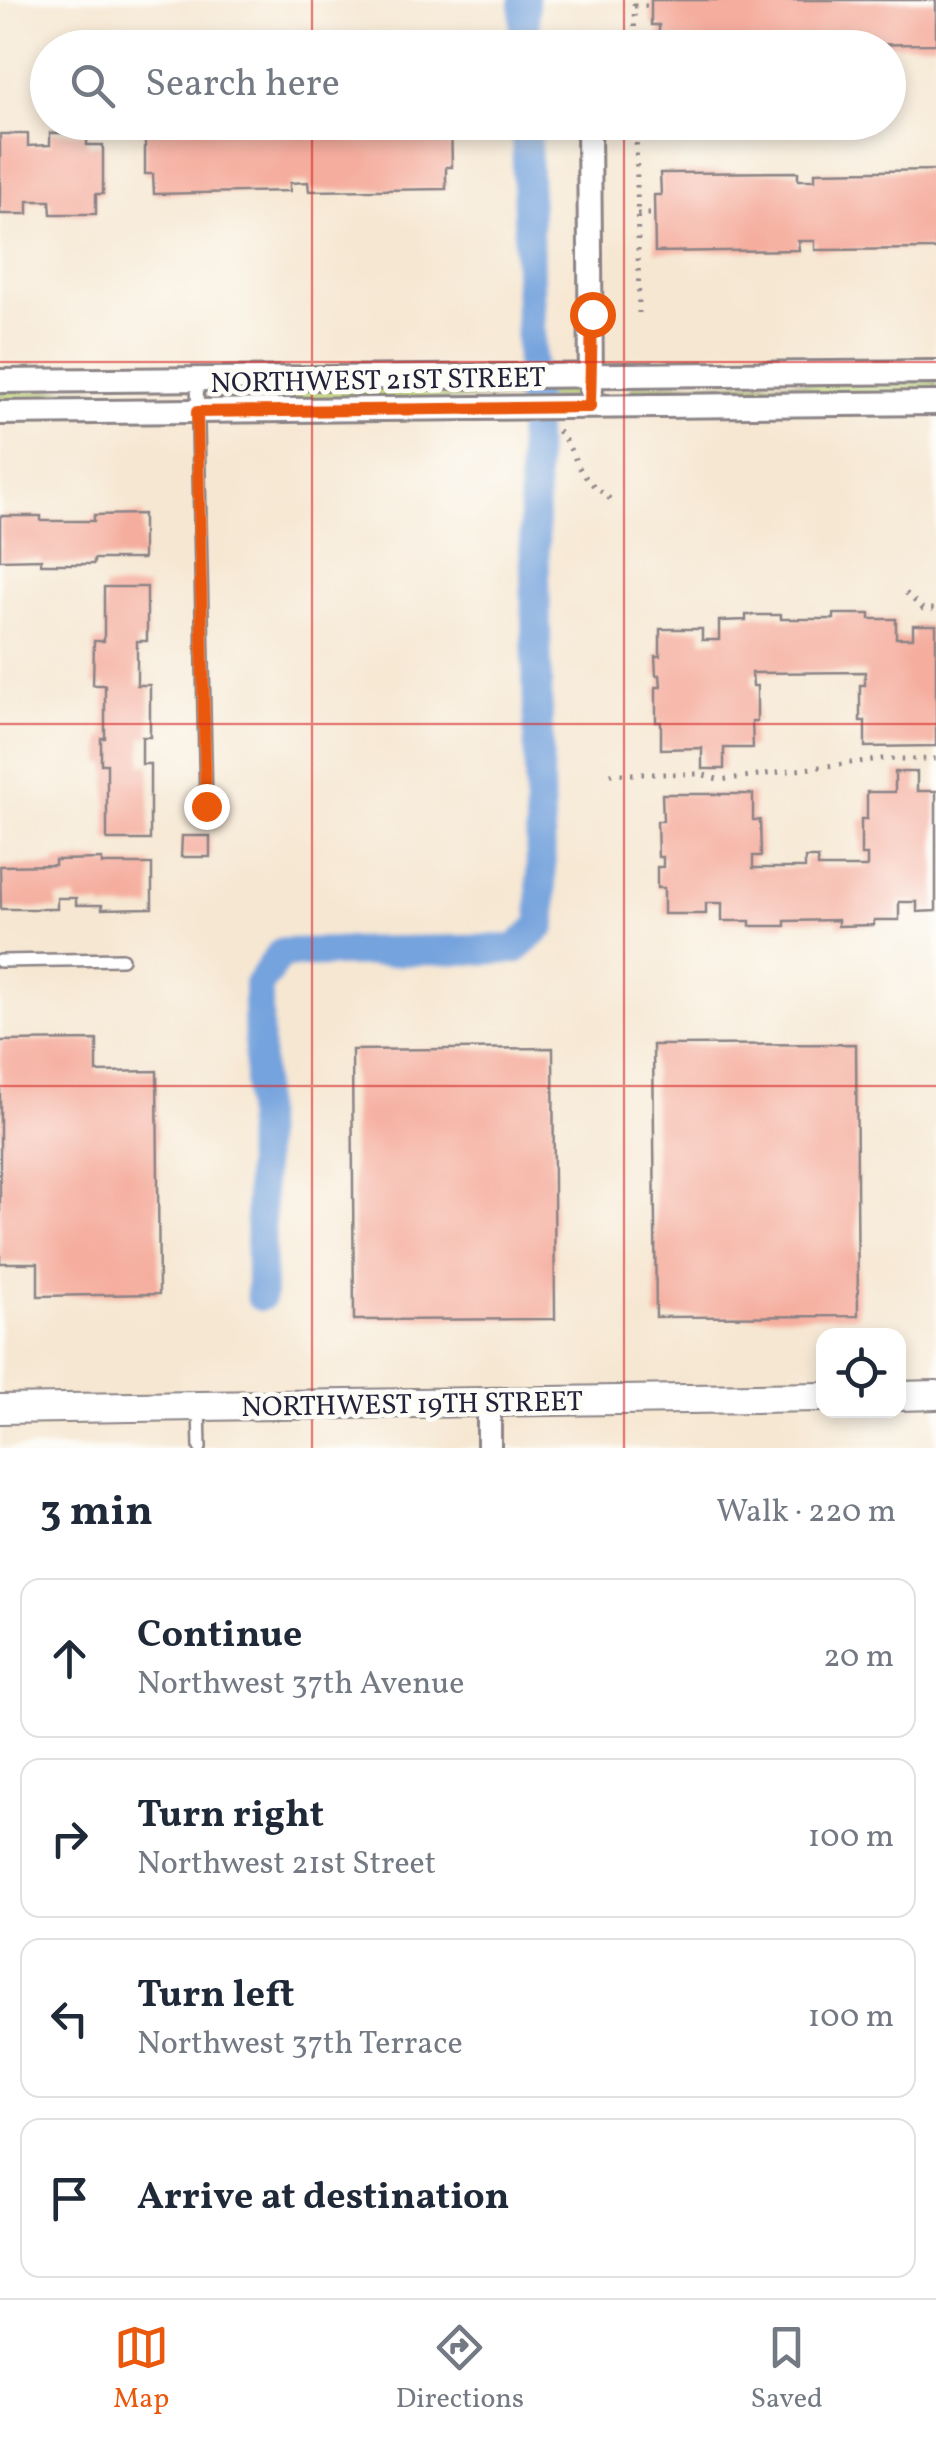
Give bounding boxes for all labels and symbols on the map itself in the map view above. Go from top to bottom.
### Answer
route start [570,292,616,338]
street label: NORTHWEST 21ST STREET [210,359,546,404]
route end [184,784,230,830]
street label: NORTHWEST 19TH STREET [241,1383,583,1428]

